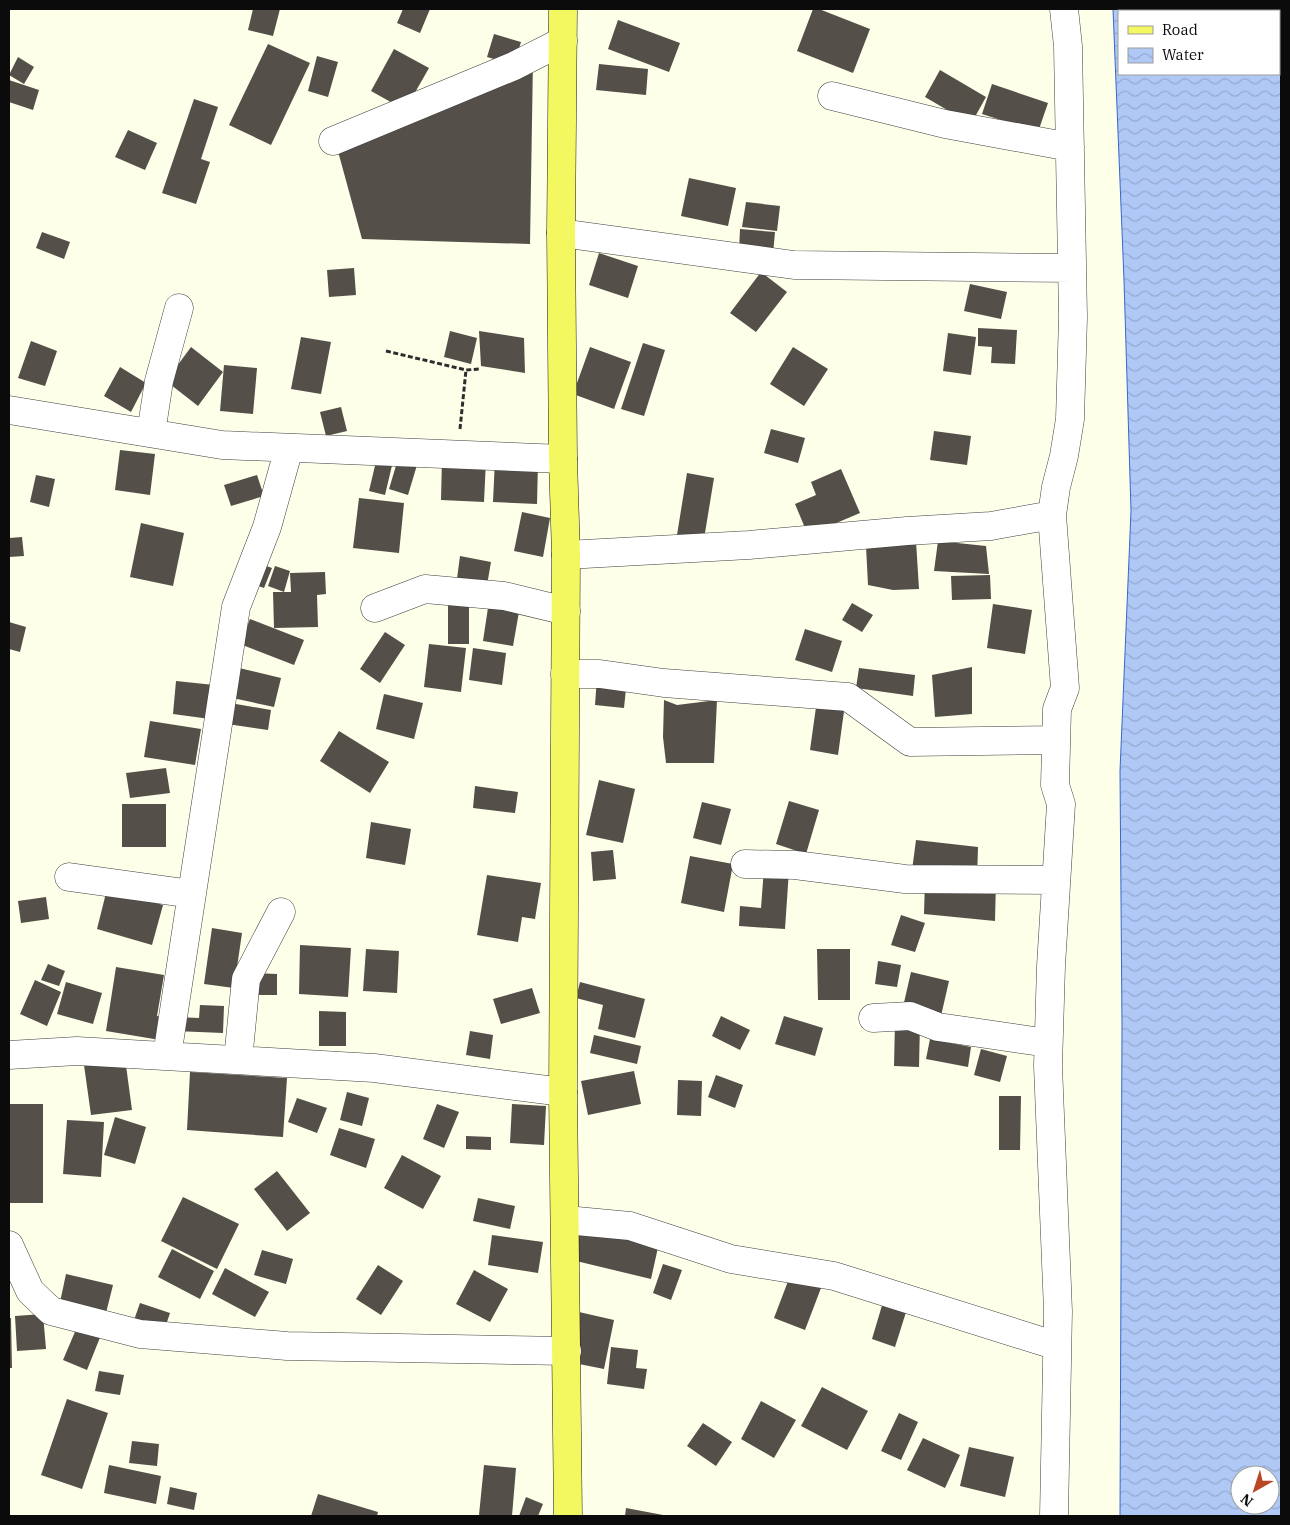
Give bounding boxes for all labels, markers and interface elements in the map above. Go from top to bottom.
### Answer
legend [1118,10,1280,75]
text: Road [1162,20,1198,39]
text: Water [1162,45,1204,64]
north arrow [1230,1465,1280,1515]
text: N [1237,1490,1257,1511]

